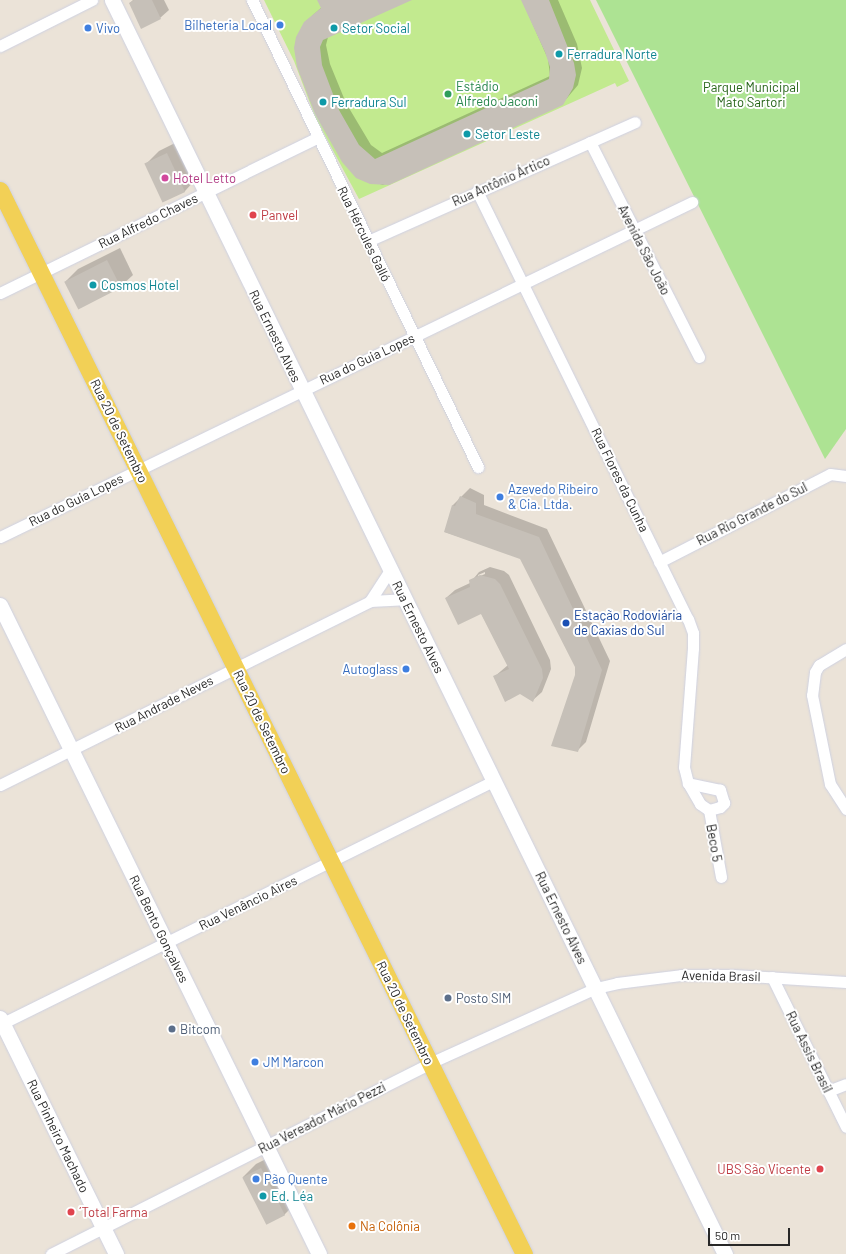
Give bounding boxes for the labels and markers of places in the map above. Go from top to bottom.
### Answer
place label: Bilheteria Local [184,17,272,33]
place label: Vivo [96,20,120,36]
marker: Bilheteria Local [275,20,285,30]
place label: Setor Social [342,20,410,36]
marker: Vivo [83,23,93,33]
marker: Setor Social [329,23,339,33]
place label: Ferradura Norte [567,46,657,62]
marker: Ferradura Norte [554,49,564,59]
place label: Estádio Alfredo Jaconi [456,79,538,110]
marker: Estádio Alfredo Jaconi [443,89,453,99]
place label: Ferradura Sul [331,94,406,110]
marker: Ferradura Sul [318,97,328,107]
place label: Setor Leste [475,126,540,142]
marker: Setor Leste [462,129,472,139]
place label: Hotel Letto [173,170,236,186]
marker: Hotel Letto [160,173,170,183]
place label: Panvel [261,207,298,223]
marker: Panvel [248,210,258,220]
place label: Cosmos Hotel [101,277,179,293]
marker: Cosmos Hotel [88,280,98,290]
place label: Azevedo Ribeiro & Cia. Ltda. [508,482,598,513]
marker: Azevedo Ribeiro & Cia. Ltda. [495,492,505,502]
place label: Estação Rodoviária de Caxias do Sul [574,608,682,639]
marker: Estação Rodoviária de Caxias do Sul [561,618,571,628]
place label: Autoglass [343,661,398,677]
marker: Autoglass [401,664,411,674]
place label: Posto SIM [456,990,511,1006]
marker: Posto SIM [443,993,453,1003]
place label: Bitcom [180,1021,221,1037]
marker: Bitcom [167,1024,177,1034]
place label: JM Marcon [263,1054,324,1070]
marker: JM Marcon [250,1057,260,1067]
place label: UBS São Vicente [717,1161,811,1177]
marker: UBS São Vicente [814,1163,826,1175]
place label: Pão Quente [264,1171,328,1187]
marker: Pão Quente [251,1174,261,1184]
place label: Ed. Léa [271,1188,313,1204]
marker: Ed. Léa [258,1191,268,1201]
place label: ´Total Farma [79,1204,148,1220]
marker: ´Total Farma [66,1207,76,1217]
place label: Na Colônia [360,1218,420,1234]
marker: Na Colônia [347,1221,357,1231]

